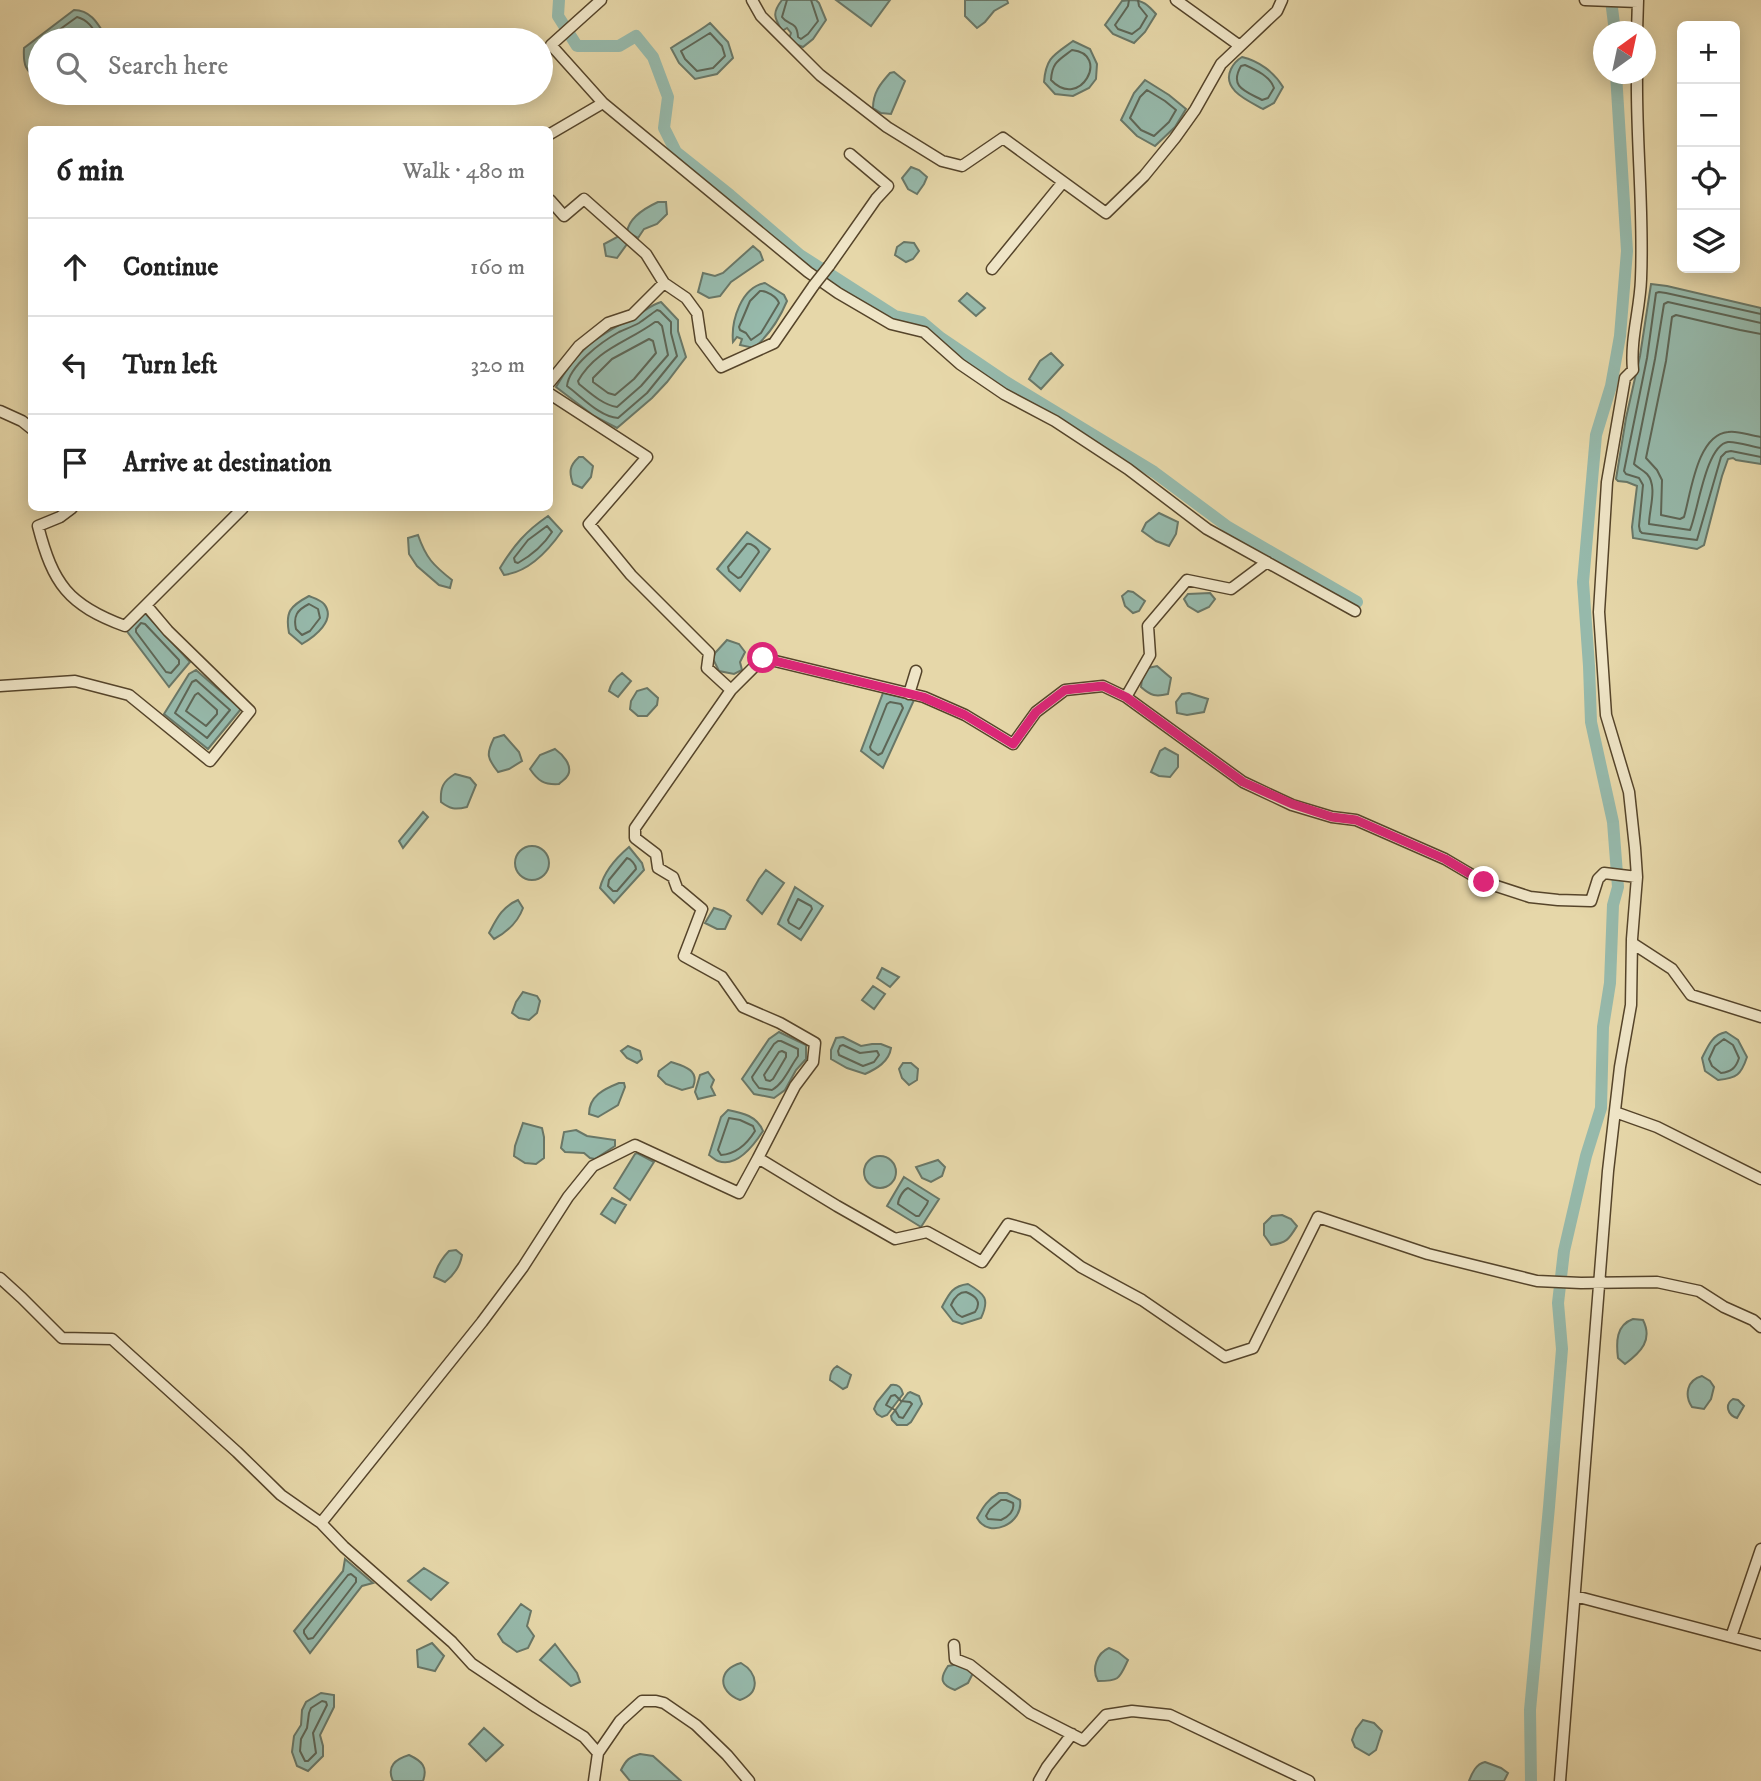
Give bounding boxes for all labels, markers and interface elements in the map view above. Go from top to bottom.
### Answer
north arrow [1593,21,1656,84]
map controls [1677,21,1740,273]
button: + [1677,21,1740,84]
search box [28,28,553,105]
icon: search [52,48,90,86]
text: Search here [108,50,228,83]
button: − [1677,84,1740,147]
button: locate [1677,147,1740,210]
text: 6 min [56,153,124,190]
text: Walk · 480 m [402,157,525,186]
button: layers [1677,210,1740,273]
icon: ahead [56,248,94,286]
text: Continue [123,251,218,284]
text: 160 m [470,253,525,282]
icon: left [56,346,94,384]
text: Turn left [123,349,217,382]
text: 320 m [471,351,525,380]
icon: arrive [56,444,94,482]
text: Arrive at destination [123,447,332,480]
route start [747,642,778,673]
route end [1468,866,1499,897]

